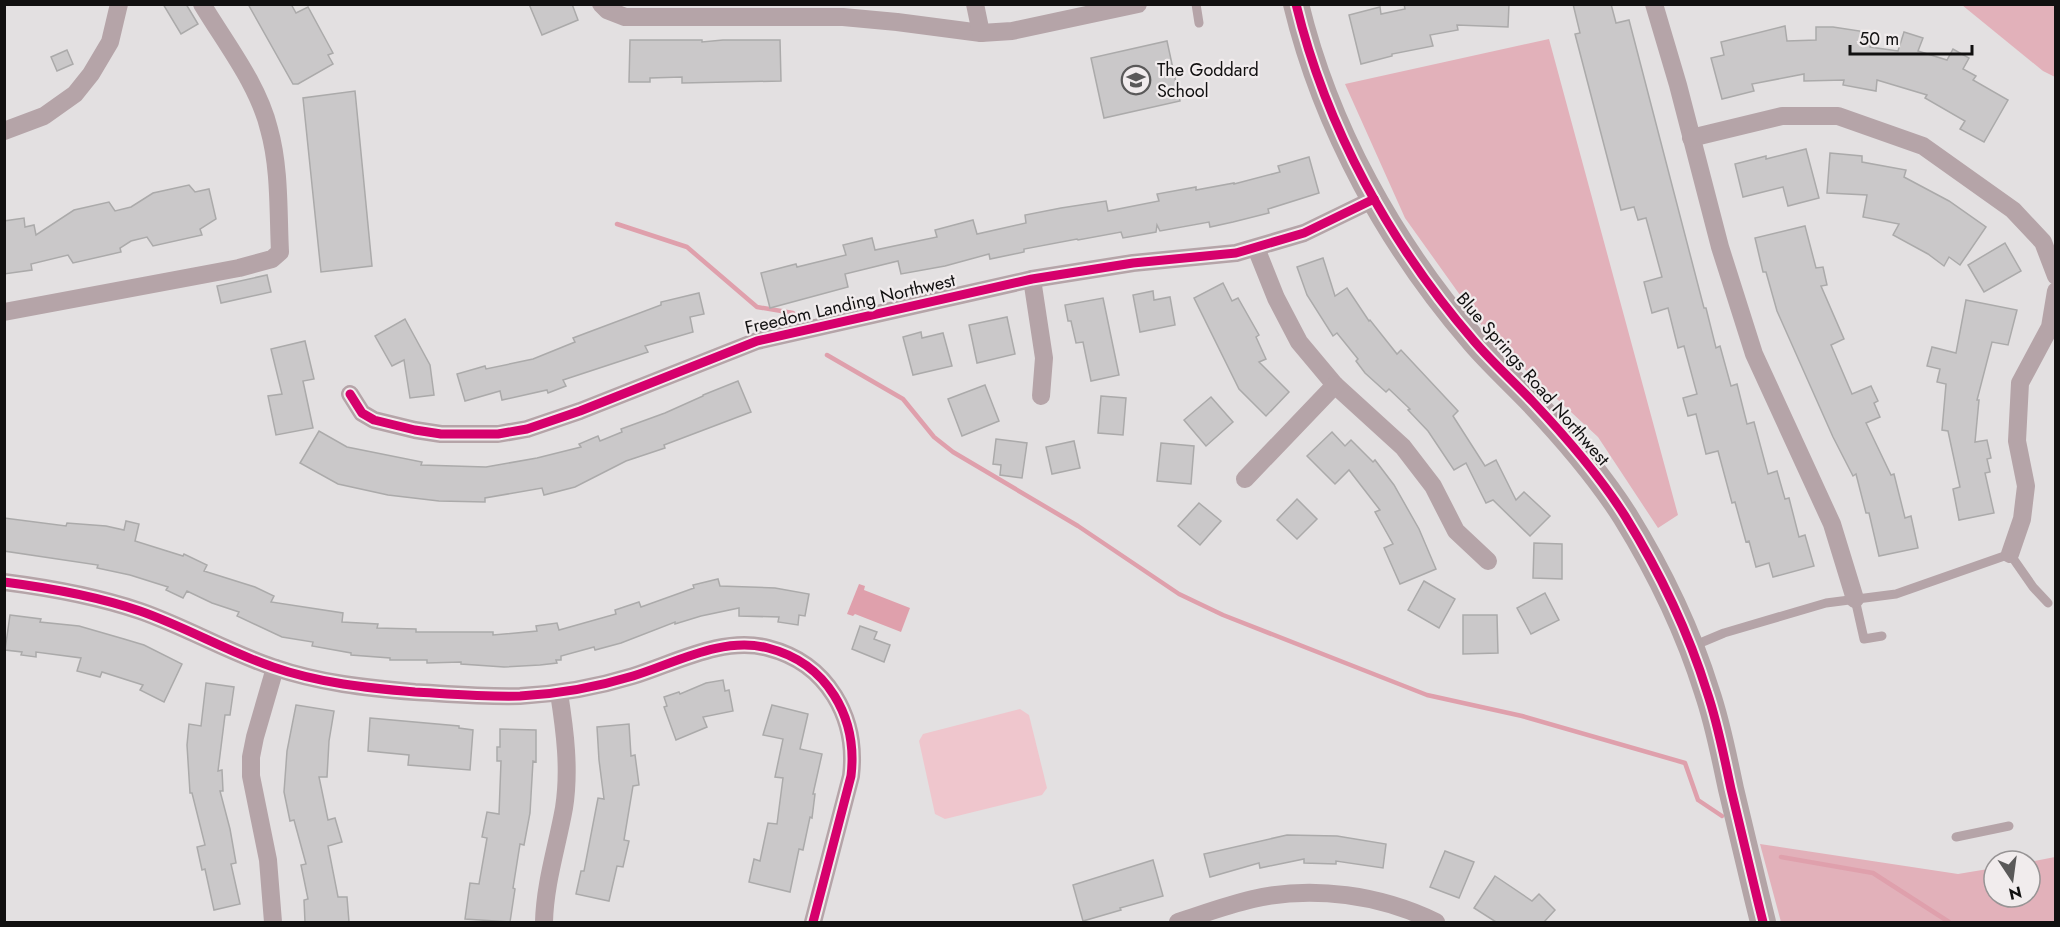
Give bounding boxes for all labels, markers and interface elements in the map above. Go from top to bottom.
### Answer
scale bar [1850,18,1972,56]
text: 50 m [1859,26,1899,52]
place label: The Goddard School [1157,57,1259,104]
school or university icon: The Goddard School [1120,64,1152,96]
street label: Freedom Landing Northwest [742,267,958,341]
street label: Blue Springs Road Northwest [1450,287,1616,472]
north arrow [1982,849,2042,909]
text: N [2006,880,2024,906]

